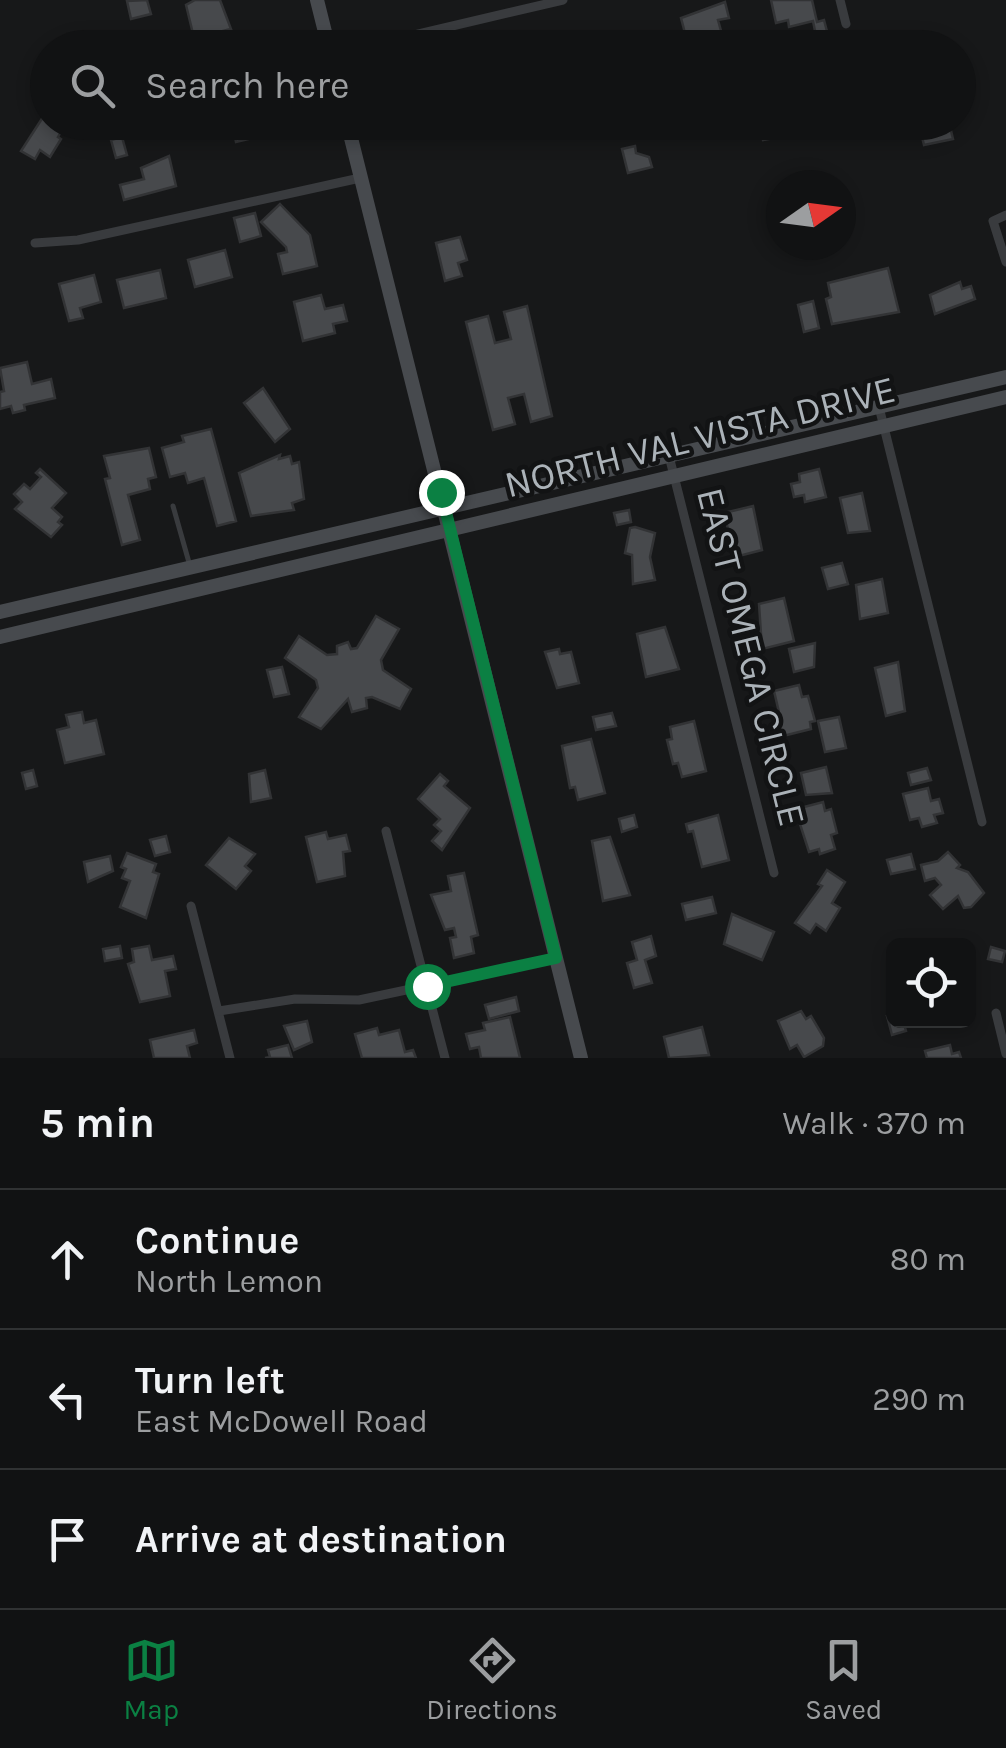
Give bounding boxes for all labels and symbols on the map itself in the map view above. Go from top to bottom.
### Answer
north arrow [766,170,856,260]
street label: NORTH VAL VISTA DRIVE [500,367,900,507]
route end [419,470,465,516]
street label: EAST OMEGA CIRCLE [687,483,815,831]
route start [405,964,451,1010]

